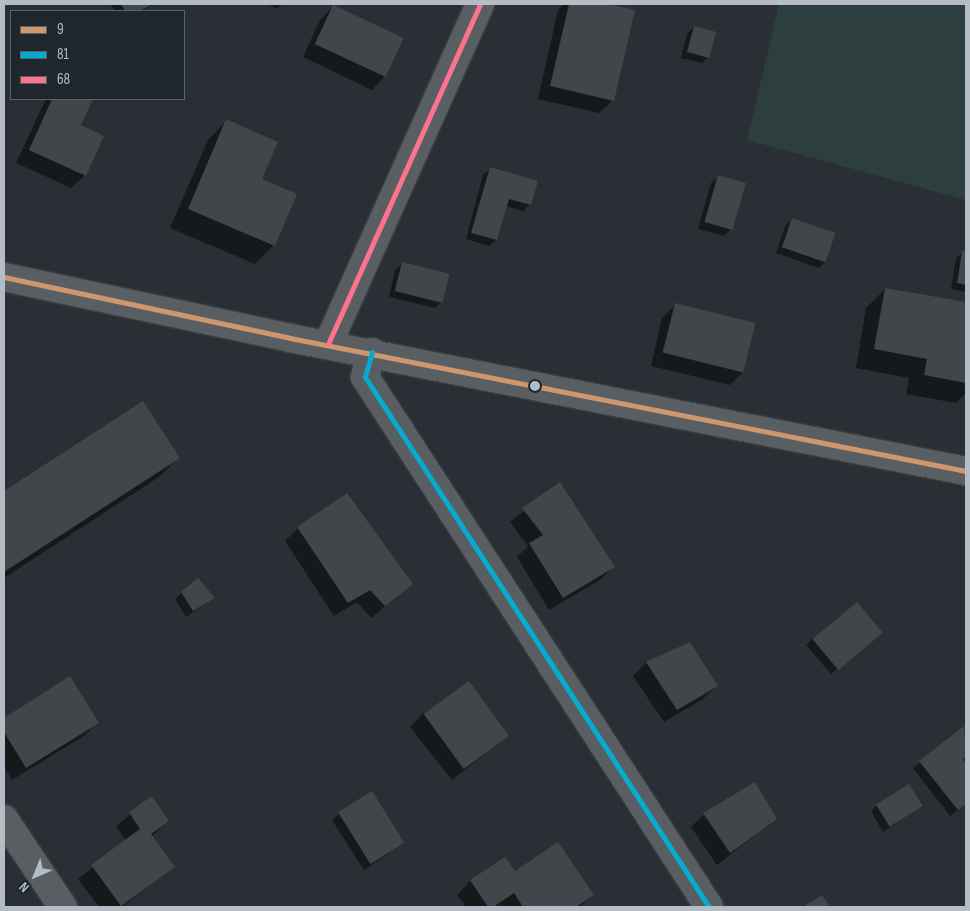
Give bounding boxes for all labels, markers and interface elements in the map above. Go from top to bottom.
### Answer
legend [10,10,185,100]
text: 9 [57,20,64,39]
text: 81 [57,45,69,64]
text: 68 [57,70,70,89]
unlabelled marker [530,381,540,391]
north arrow [10,851,60,901]
text: N [16,878,33,896]

